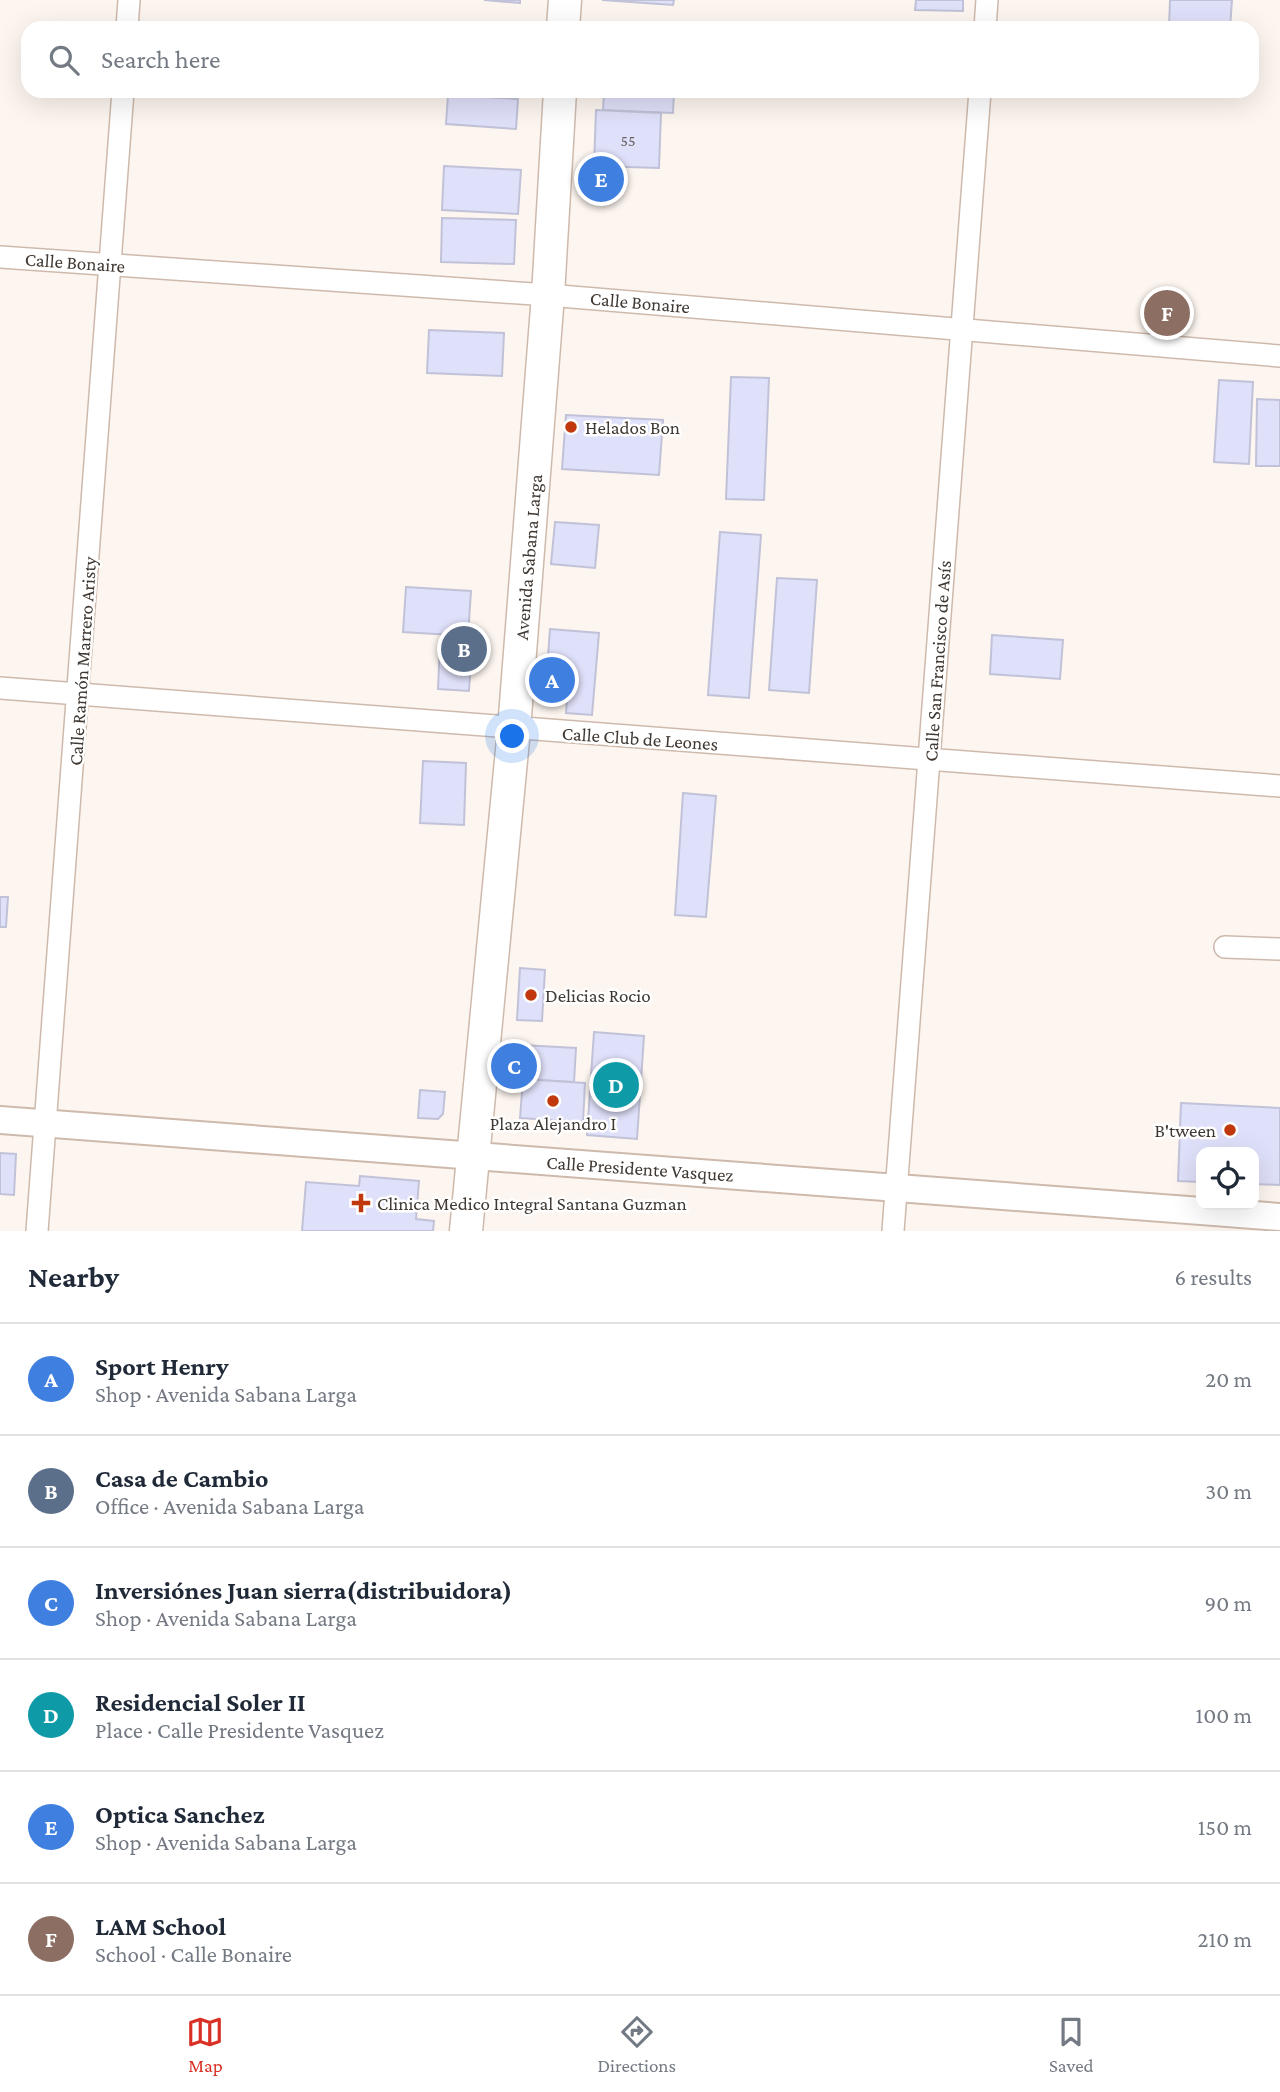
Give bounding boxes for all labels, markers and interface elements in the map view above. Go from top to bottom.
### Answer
search box [21,21,1259,98]
icon: search [45,41,83,79]
text: Search here [101,45,220,74]
house number: 55 [621,132,635,149]
pin: E [578,153,624,205]
street label: Calle Bonaire [24,249,126,276]
pin: F [1144,287,1190,339]
street label: Calle Bonaire [589,288,691,317]
place label: Helados Bon [585,417,680,438]
marker: Helados Bon [563,419,579,435]
street label: Avenida Sabana Larga [511,473,546,641]
street label: Calle Ramón Marrero Aristy [65,555,100,766]
street label: Calle San Francisco de Asís [920,560,955,762]
pin: B [441,623,487,675]
pin: A [529,654,575,706]
your location [495,719,529,753]
street label: Calle Club de Leones [561,723,719,754]
place label: Delicias Rocio [545,985,651,1006]
marker: Delicias Rocio [523,987,539,1003]
pin: C [491,1040,537,1092]
pin: D [593,1059,639,1111]
marker: Plaza Alejandro I [545,1093,561,1109]
place label: Plaza Alejandro I [490,1113,616,1135]
place label: B'tween [1154,1120,1216,1141]
marker: B'tween [1222,1122,1238,1138]
map controls [1196,1147,1259,1210]
button: locate [1196,1147,1259,1210]
street label: Calle Presidente Vasquez [546,1151,734,1186]
marker: Clinica Medico Integral Santana Guzman [351,1193,371,1213]
place label: Clinica Medico Integral Santana Guzman [377,1193,687,1214]
text: Nearby [28,1260,119,1293]
text: 6 results [1175,1264,1252,1290]
text: Sport Henry [95,1352,229,1381]
text: A [44,1366,58,1392]
text: 20 m [1205,1366,1252,1392]
text: Shop · Avenida Sabana Larga [95,1381,357,1407]
text: Casa de Cambio [95,1464,268,1493]
text: B [44,1478,58,1504]
text: 30 m [1205,1478,1252,1504]
text: Office · Avenida Sabana Larga [95,1493,364,1519]
text: Inversiónes Juan sierra(distribuidora) [95,1576,512,1605]
text: C [44,1590,58,1616]
text: 90 m [1205,1590,1252,1616]
text: Shop · Avenida Sabana Larga [95,1605,357,1631]
text: Residencial Soler II [95,1688,305,1717]
text: D [43,1702,59,1728]
text: 100 m [1196,1702,1252,1728]
text: Place · Calle Presidente Vasquez [95,1717,384,1743]
text: Optica Sanchez [95,1800,265,1829]
text: E [44,1814,58,1840]
text: 150 m [1198,1814,1252,1840]
text: Shop · Avenida Sabana Larga [95,1829,357,1855]
text: LAM School [95,1912,226,1941]
text: F [45,1926,57,1952]
text: 210 m [1198,1926,1252,1952]
text: School · Calle Bonaire [95,1941,292,1967]
tab: Map [186,2013,224,2076]
tab: Directions [597,2013,676,2076]
tab: Saved [1049,2013,1094,2076]

